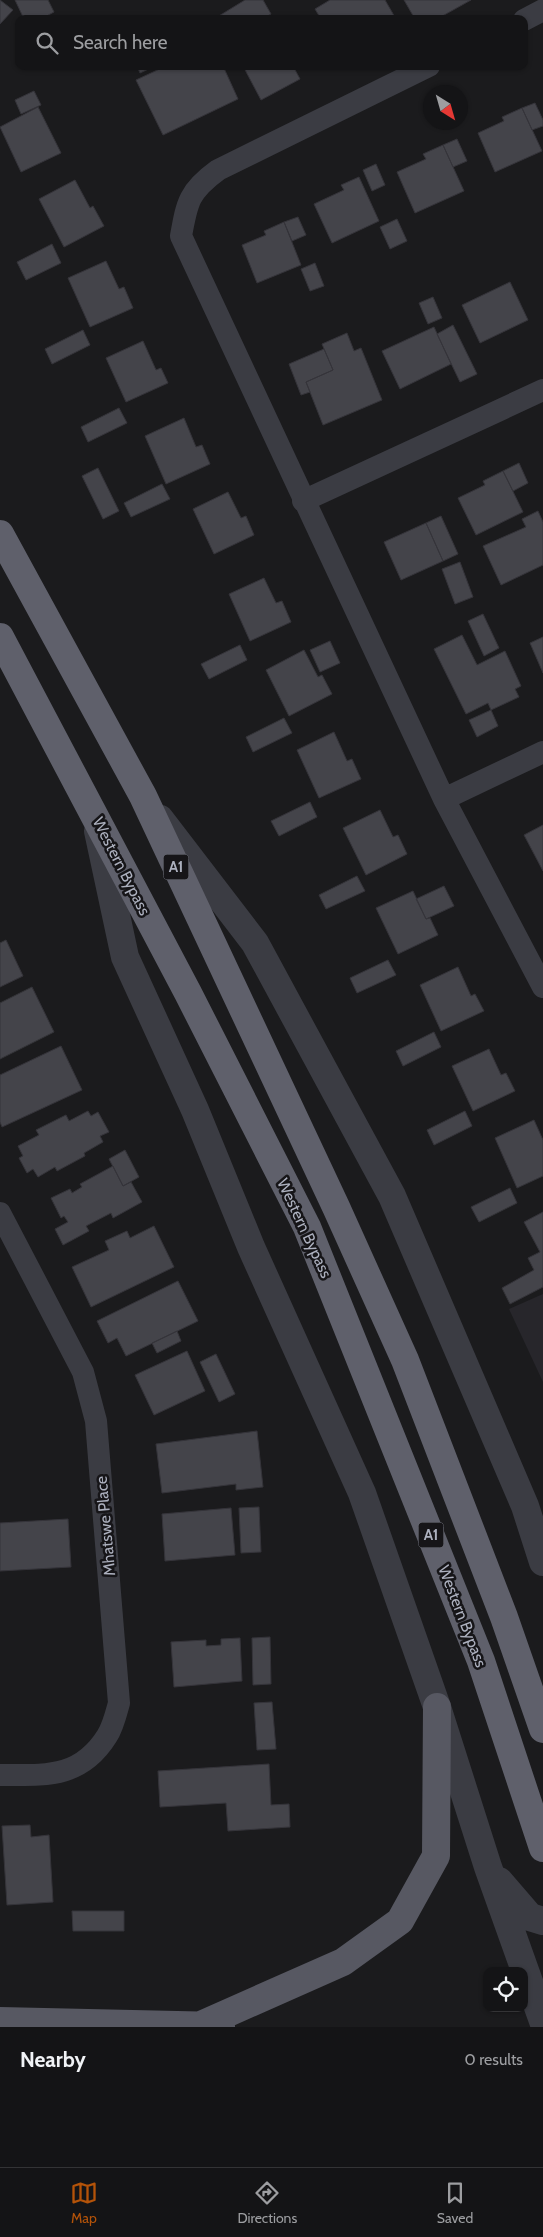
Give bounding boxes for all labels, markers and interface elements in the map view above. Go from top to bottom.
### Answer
search box [15,15,528,70]
icon: search [33,29,61,57]
text: Search here [73,31,167,54]
north arrow [423,85,468,130]
street label: Western Bypass [89,814,155,919]
road number: A1 [164,854,188,880]
street label: Western Bypass [273,1175,336,1281]
street label: Mhatswe Place [92,1475,119,1577]
road number: A1 [418,1522,444,1548]
street label: Western Bypass [434,1563,491,1670]
map controls [483,1967,528,2012]
button: locate [483,1967,528,2012]
text: Nearby [20,2047,86,2072]
text: 0 results [464,2050,523,2069]
tab: Map [70,2179,98,2227]
tab: Directions [237,2179,297,2227]
tab: Saved [437,2179,473,2227]

